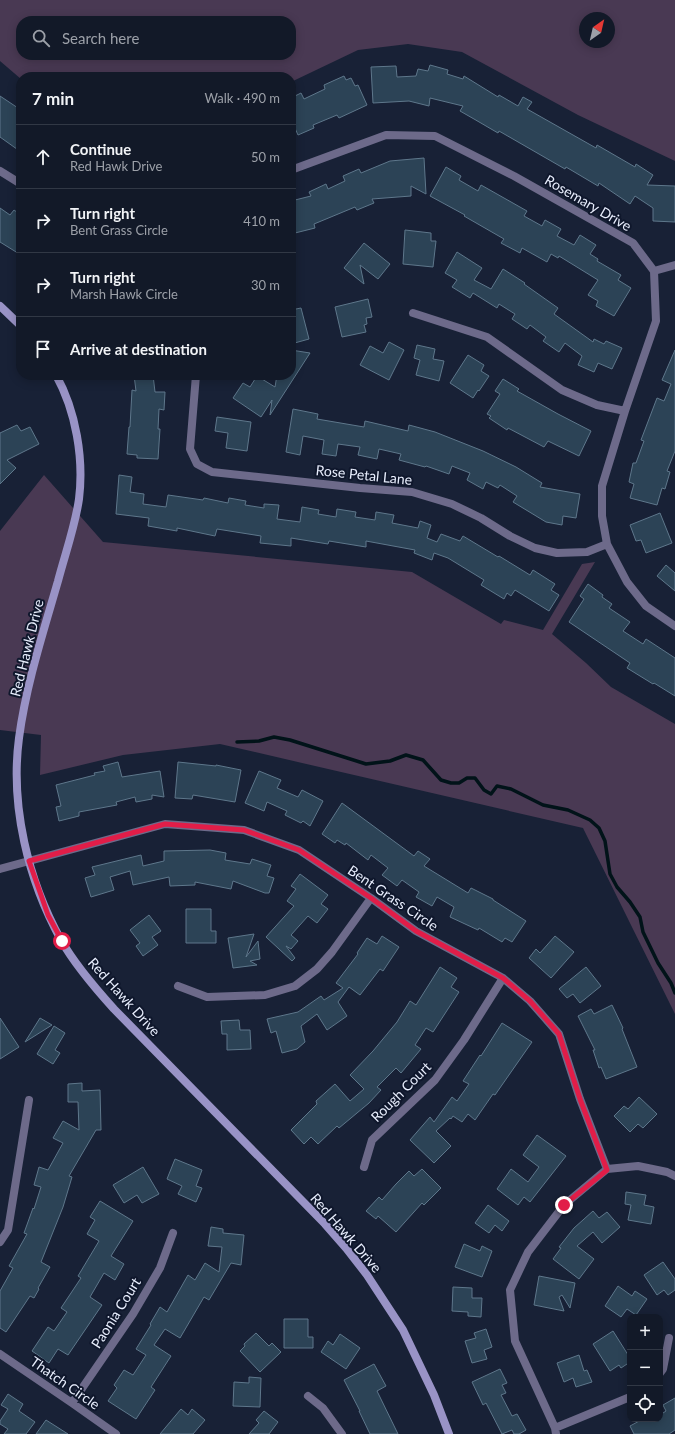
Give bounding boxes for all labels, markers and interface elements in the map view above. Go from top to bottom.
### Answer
north arrow [579,12,615,48]
search box [16,16,296,60]
icon: search [30,27,52,49]
text: Search here [62,29,139,47]
text: 7 min [32,88,74,109]
text: Walk · 490 m [204,90,280,106]
text: Continue [70,140,131,158]
icon: ahead [32,146,54,168]
text: 50 m [251,149,280,165]
text: Red Hawk Drive [70,158,162,174]
street label: Rosemary Drive [542,171,635,234]
text: Turn right [70,204,135,222]
icon: right [32,210,54,232]
text: 410 m [243,213,280,229]
text: Bent Grass Circle [70,222,168,238]
text: Turn right [70,268,135,286]
icon: right [32,274,54,296]
text: 30 m [251,277,280,293]
text: Marsh Hawk Circle [70,286,178,302]
icon: arrive [32,338,54,360]
text: Arrive at destination [70,340,207,358]
street label: Rose Petal Lane [315,461,413,488]
street label: Red Hawk Drive [6,597,47,698]
street label: Bent Grass Circle [345,861,442,934]
route start [53,932,71,950]
street label: Red Hawk Drive [85,954,164,1039]
street label: Rough Court [367,1058,434,1125]
street label: Red Hawk Drive [307,1190,385,1276]
route end [555,1196,573,1214]
street label: Paonia Court [87,1274,144,1351]
map controls [627,1314,663,1422]
button: + [627,1314,663,1350]
button: − [627,1350,663,1386]
street label: Thatch Circle [27,1352,103,1413]
button: locate [627,1386,663,1422]

